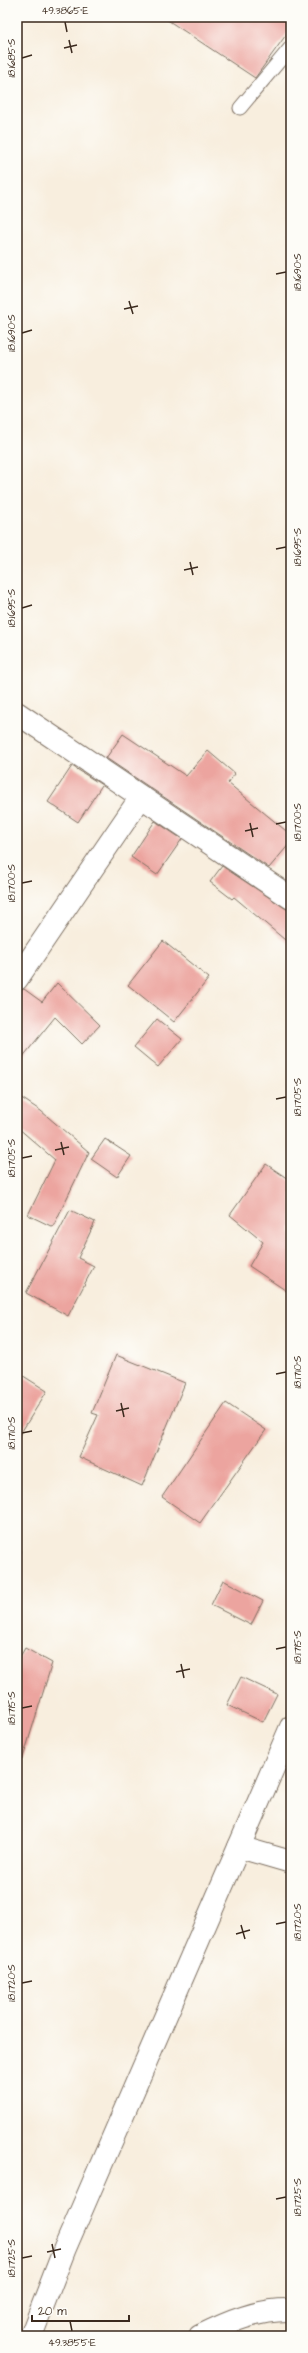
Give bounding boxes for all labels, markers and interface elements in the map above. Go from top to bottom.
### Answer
text: 49.3865°E [42,4,89,18]
text: 18.1685°S [5,38,19,77]
text: 18.1690°S [291,253,305,291]
text: 18.1690°S [5,314,19,352]
text: 18.1695°S [291,527,305,566]
text: 18.1695°S [5,588,19,627]
text: 18.1700°S [291,803,305,841]
text: 18.1700°S [5,864,19,902]
text: 18.1705°S [291,1077,305,1116]
text: 18.1705°S [5,1138,19,1177]
text: 18.1710°S [291,1355,305,1388]
text: 18.1710°S [5,1416,19,1449]
text: 18.1715°S [291,1630,305,1664]
text: 18.1715°S [5,1691,19,1725]
text: 18.1720°S [291,1903,305,1941]
text: 18.1720°S [5,1964,19,2002]
text: 18.1725°S [291,2177,305,2216]
text: 18.1725°S [5,2238,19,2277]
scale bar [32,2297,129,2323]
text: 20 m [38,2303,67,2320]
text: 49.3855°E [48,2336,96,2350]

